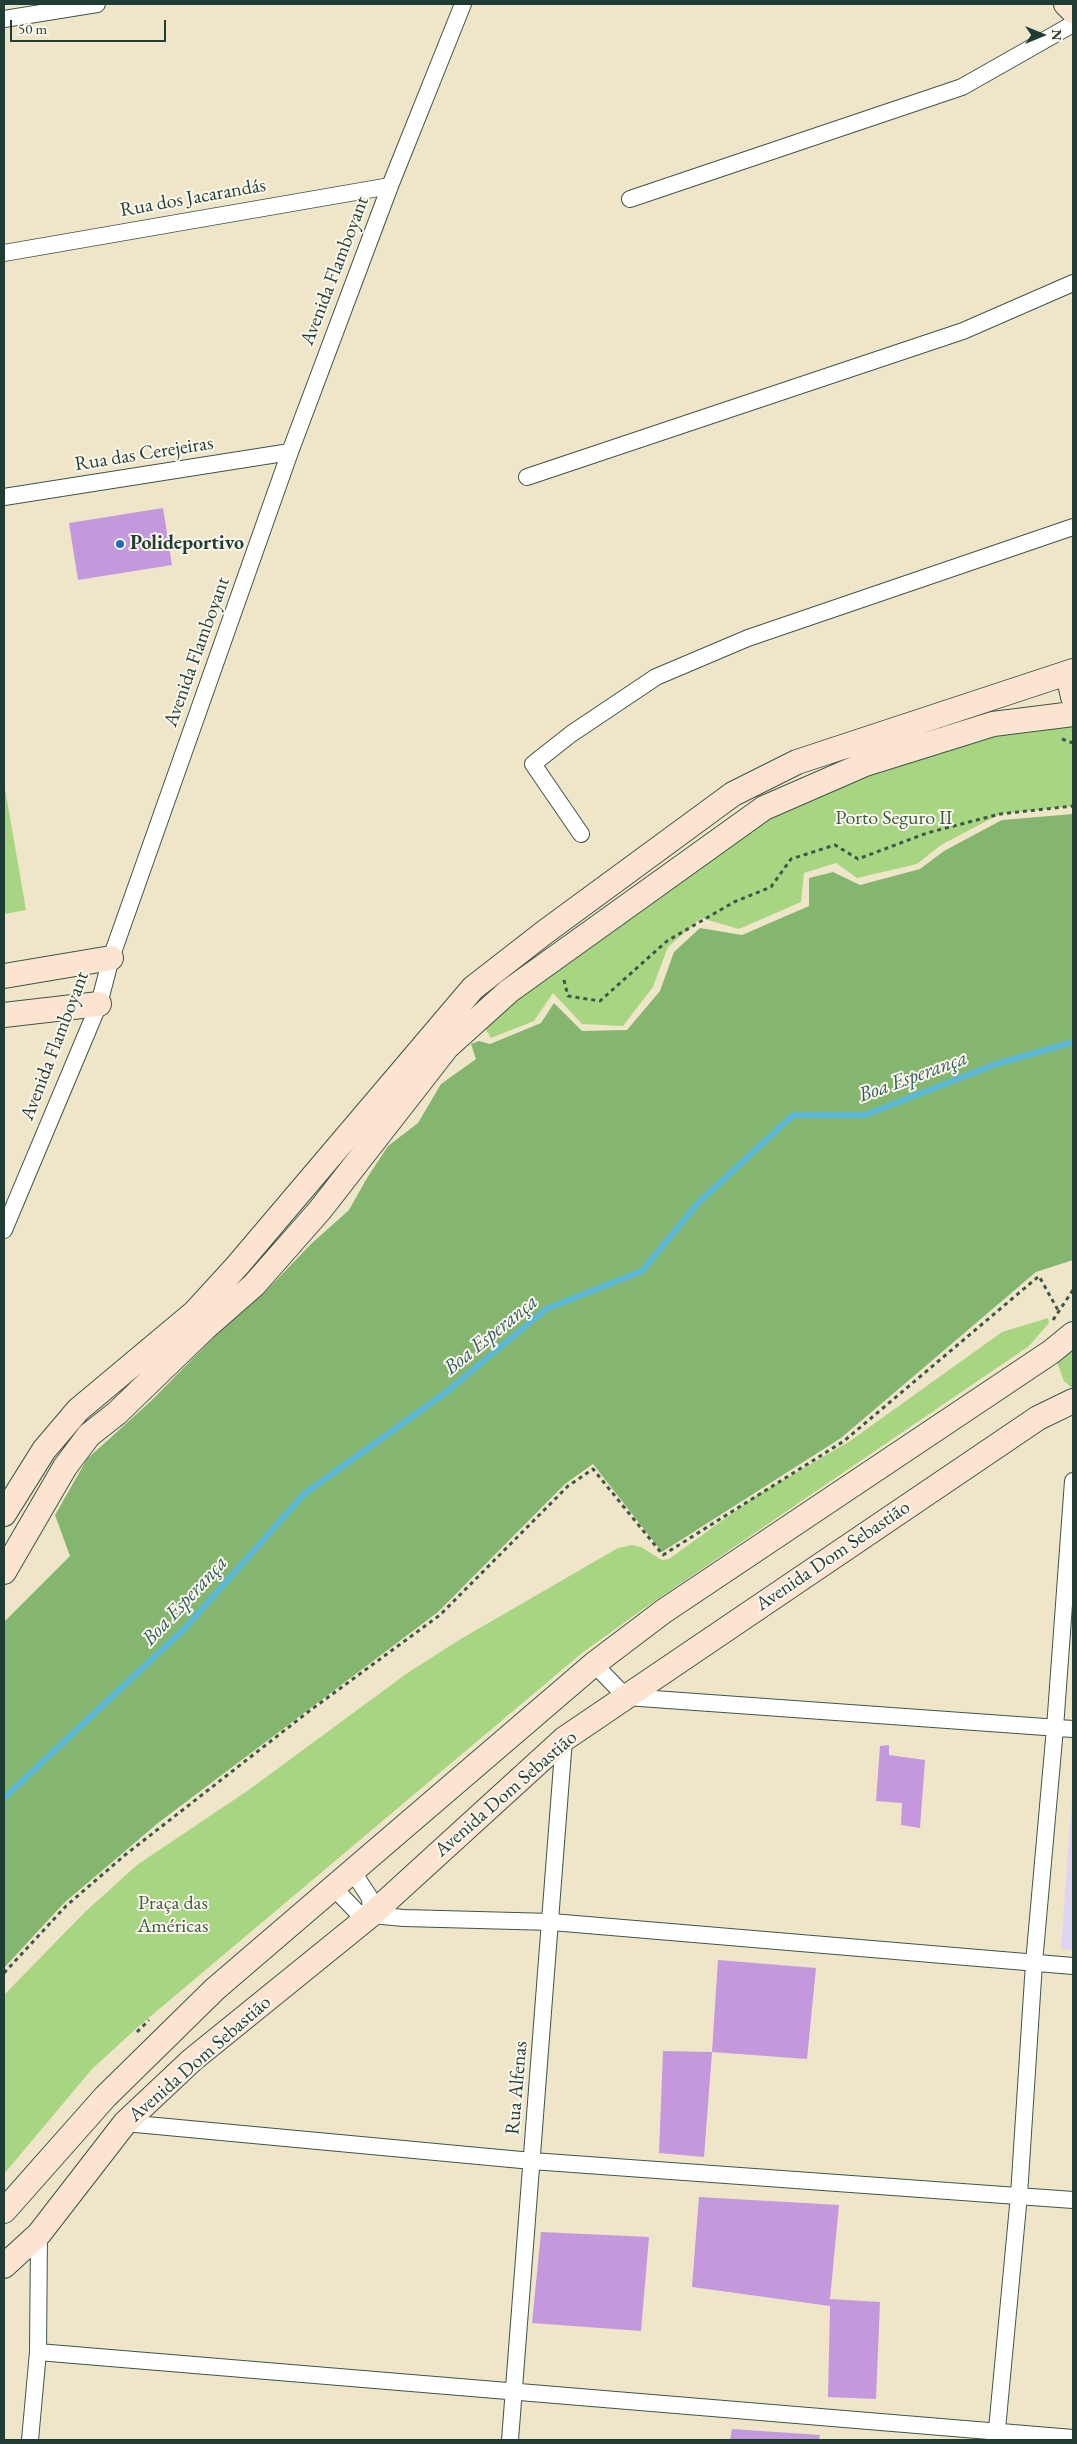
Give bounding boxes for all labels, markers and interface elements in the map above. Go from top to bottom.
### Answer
scale bar [12,10,169,42]
north arrow [1017,10,1067,60]
text: 50 m [18,19,47,38]
text: N [1048,29,1066,41]
street label: Rua dos Jacarandás [118,173,268,223]
street label: Avenida Flamboyant [296,193,374,349]
street label: Rua das Cerejeiras [73,431,215,477]
place label: Polideportivo [130,532,244,556]
marker: Polideportivo [114,538,126,550]
street label: Avenida Flamboyant [159,574,235,730]
park label: Porto Seguro II [835,807,953,831]
street label: Avenida Flamboyant [16,968,94,1124]
water label: Boa Esperança [855,1046,971,1108]
water label: Boa Esperança [439,1289,543,1381]
street label: Avenida Dom Sebastião [751,1495,915,1617]
water label: Boa Esperança [137,1551,233,1651]
street label: Avenida Dom Sebastião [430,1726,582,1862]
park label: Praça das Américas [137,1892,209,1939]
street label: Avenida Dom Sebastião [124,1991,276,2127]
street label: Rua Alfenas [501,2040,533,2136]

